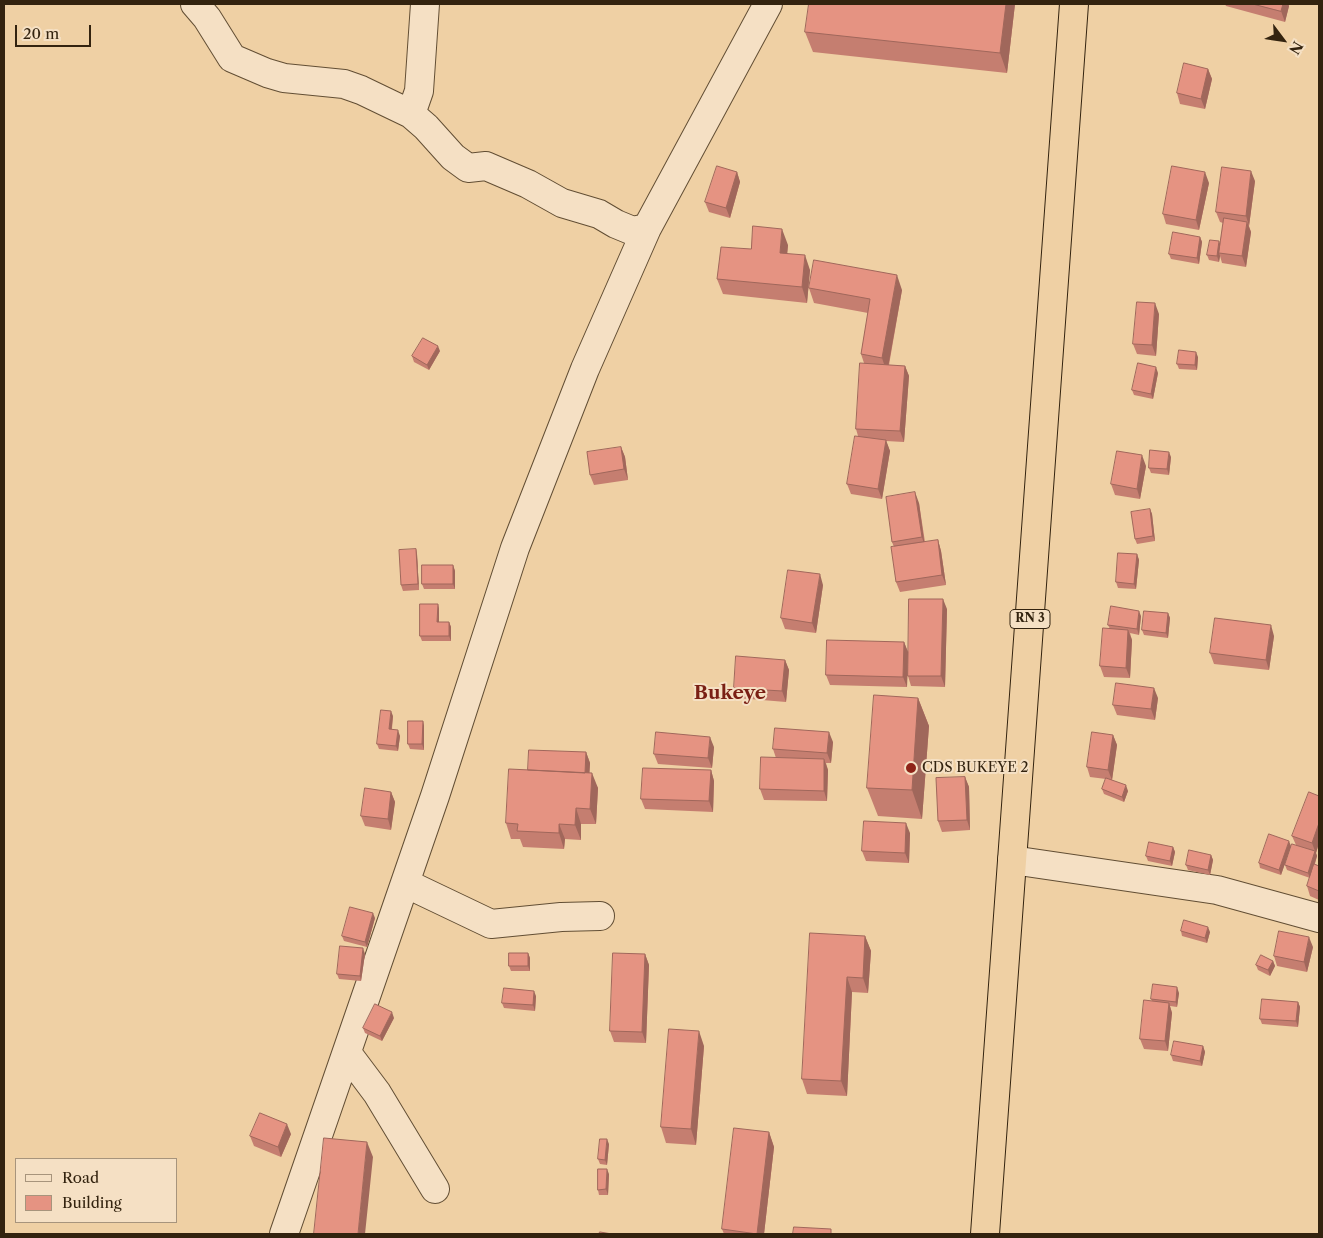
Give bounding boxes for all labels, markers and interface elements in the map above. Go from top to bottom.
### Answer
scale bar [18,15,94,47]
north arrow [1258,15,1308,65]
text: 20 m [23,24,59,43]
text: N [1285,38,1307,58]
road number: RN 3 [1010,610,1050,628]
district label: Bukeye [694,683,766,705]
place label: CDS BUKEYE 2 [922,760,1029,776]
marker: CDS BUKEYE 2 [904,761,918,775]
legend [15,1158,178,1223]
text: Road [62,1168,99,1187]
text: Building [62,1193,122,1212]

